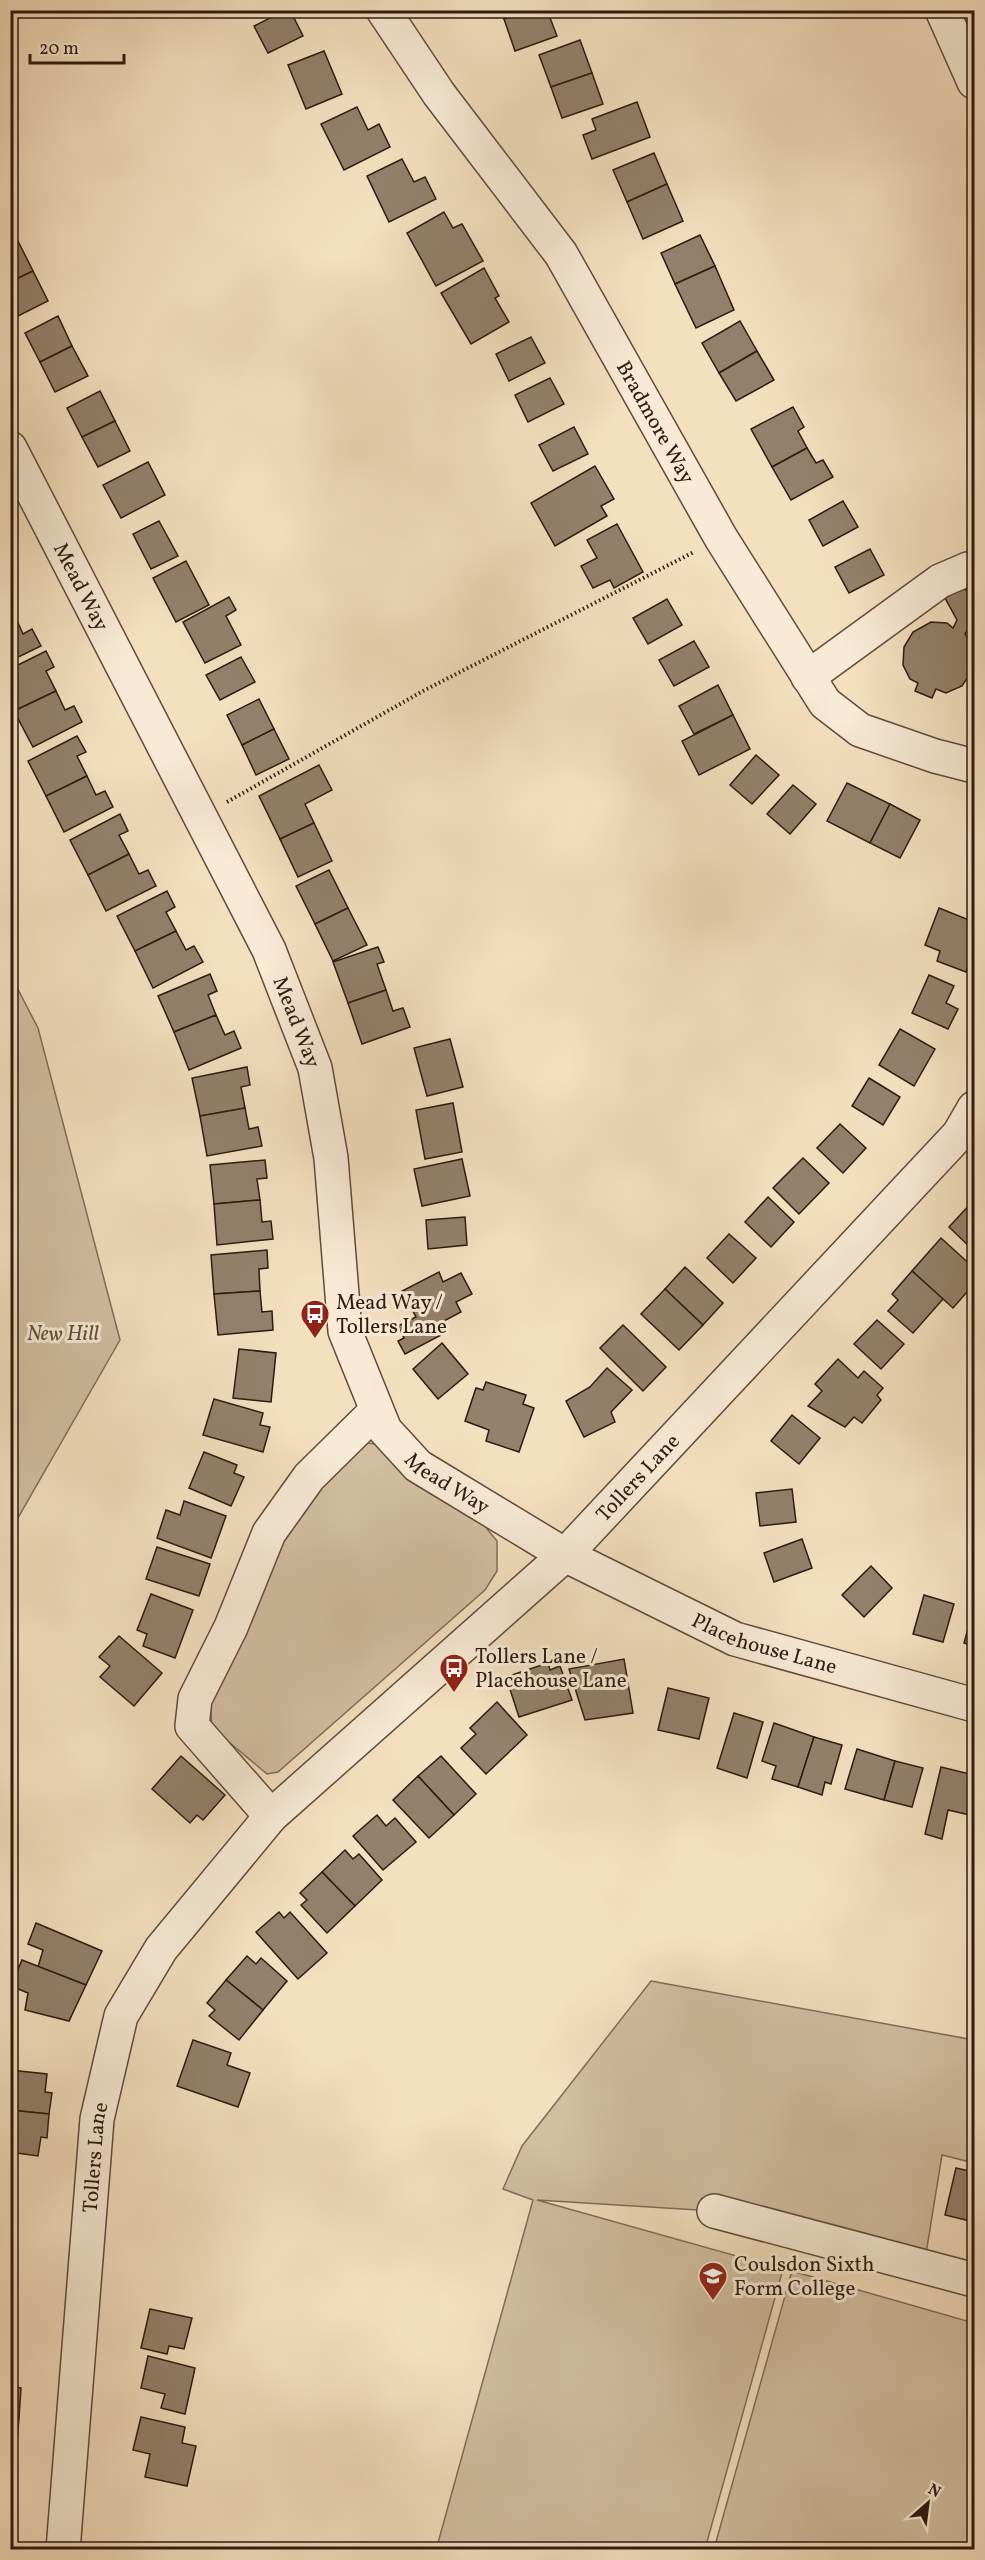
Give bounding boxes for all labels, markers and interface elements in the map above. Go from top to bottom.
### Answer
scale bar [30,27,124,65]
text: 20 m [39,37,79,62]
street label: Bradmore Way [608,356,701,490]
street label: Mead Way [45,538,115,637]
street label: Mead Way [265,973,327,1073]
place label: Mead Way / Tollers Lane [336,1289,447,1342]
bus stop icon: Mead Way / Tollers Lane [299,1298,331,1340]
park label: New Hill [27,1320,99,1349]
street label: Tollers Lane [590,1428,687,1529]
street label: Mead Way [397,1447,495,1522]
street label: Placehouse Lane [686,1607,840,1682]
place label: Tollers Lane / Placehouse Lane [475,1643,627,1696]
bus stop icon: Tollers Lane / Placehouse Lane [438,1652,470,1694]
street label: Tollers Lane [77,2099,116,2214]
place label: Coulsdon Sixth Form College [734,2251,875,2304]
school or university icon: Coulsdon Sixth Form College [697,2260,729,2302]
north arrow [898,2473,958,2533]
text: N [924,2479,945,2504]

